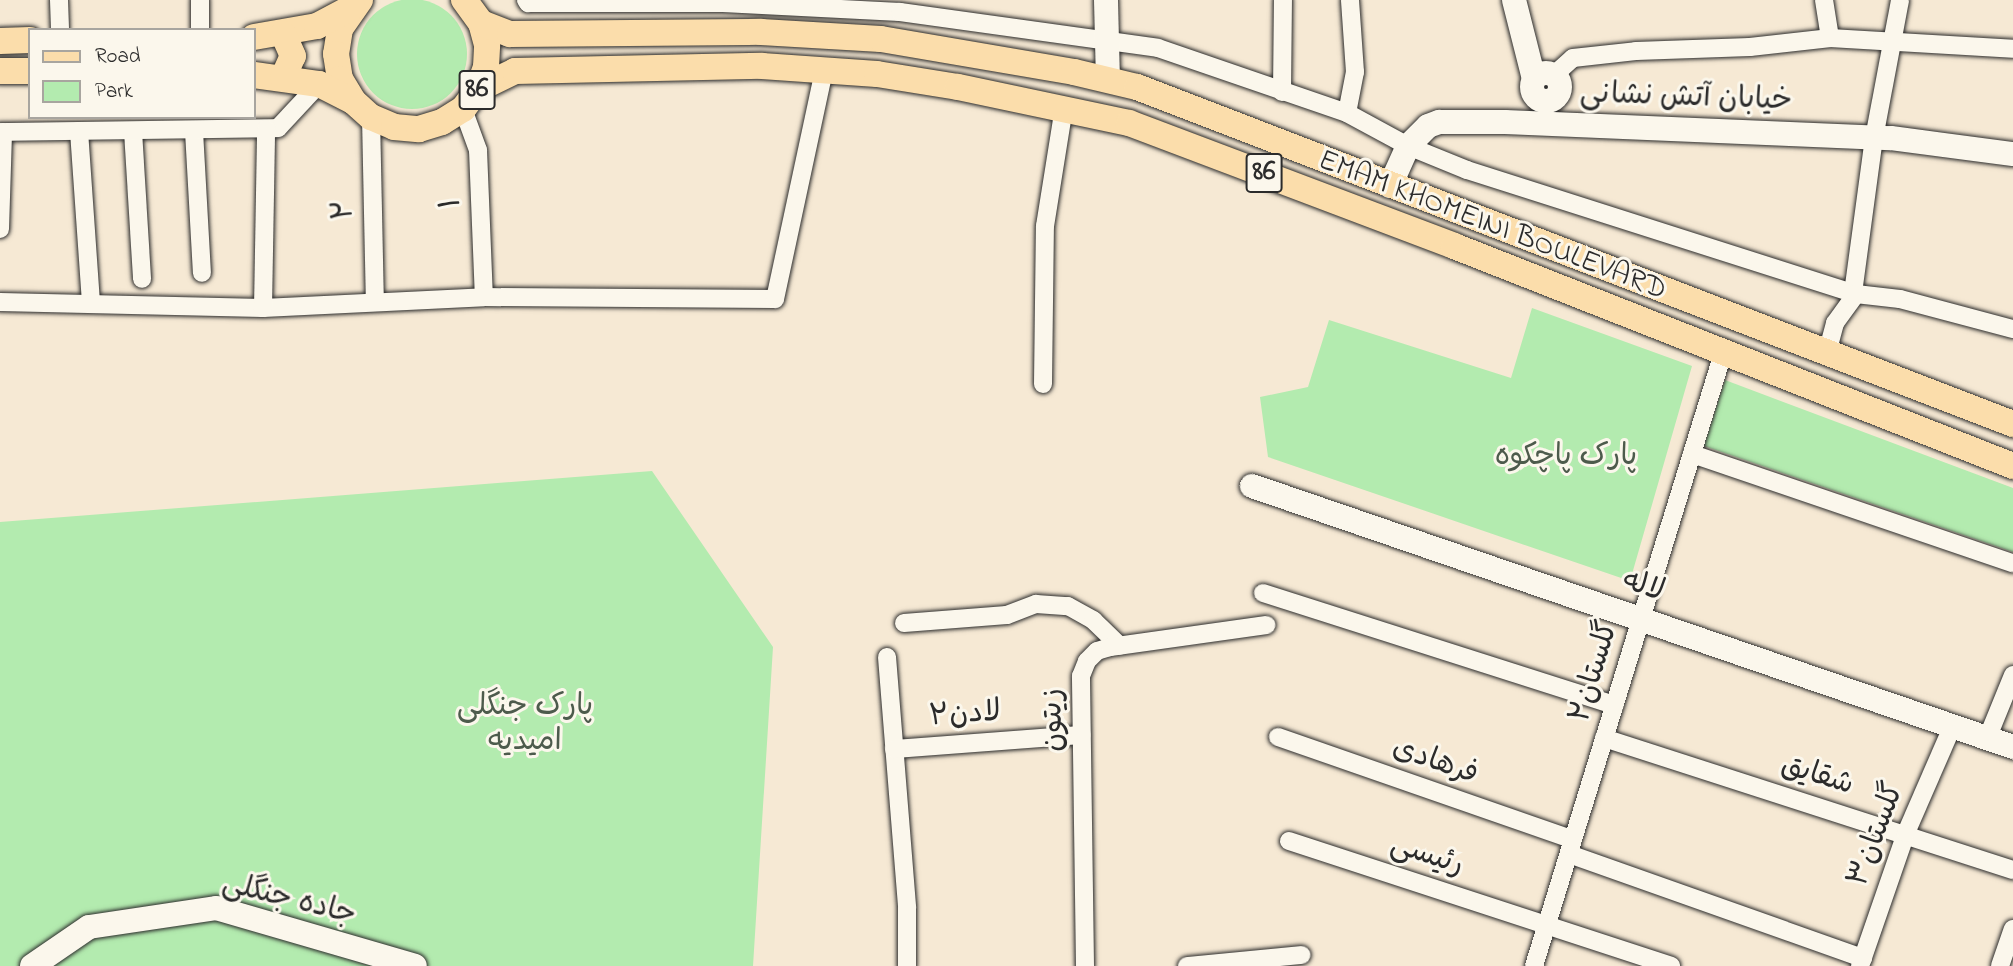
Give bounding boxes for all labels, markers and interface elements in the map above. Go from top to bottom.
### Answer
legend [28,28,256,119]
text: Road [95,42,141,72]
road number: 86 [458,66,496,114]
street label: خیابان آتش نشانی [1579,76,1793,120]
text: Park [95,77,133,107]
street label: EMAM KHOMEINI BOULEVARD [1313,143,1671,309]
road number: 86 [1245,148,1283,198]
street label: ۱ [434,197,470,209]
street label: ۲ [327,200,363,220]
park label: پارک پاچکوه [1495,439,1637,475]
street label: لاله [1617,563,1669,611]
street label: گلستان۲ [1563,617,1627,727]
street label: زیتون [1035,688,1073,752]
park label: پارک جنگلی امیدیه [457,689,593,760]
street label: لادن۲ [928,695,1002,735]
street label: فرهادی [1387,731,1483,793]
street label: شقایق [1776,748,1858,804]
street label: گلستان۳ [1841,778,1913,892]
street label: رئیسی [1386,827,1468,885]
street label: جاده جنگلی [218,866,360,934]

